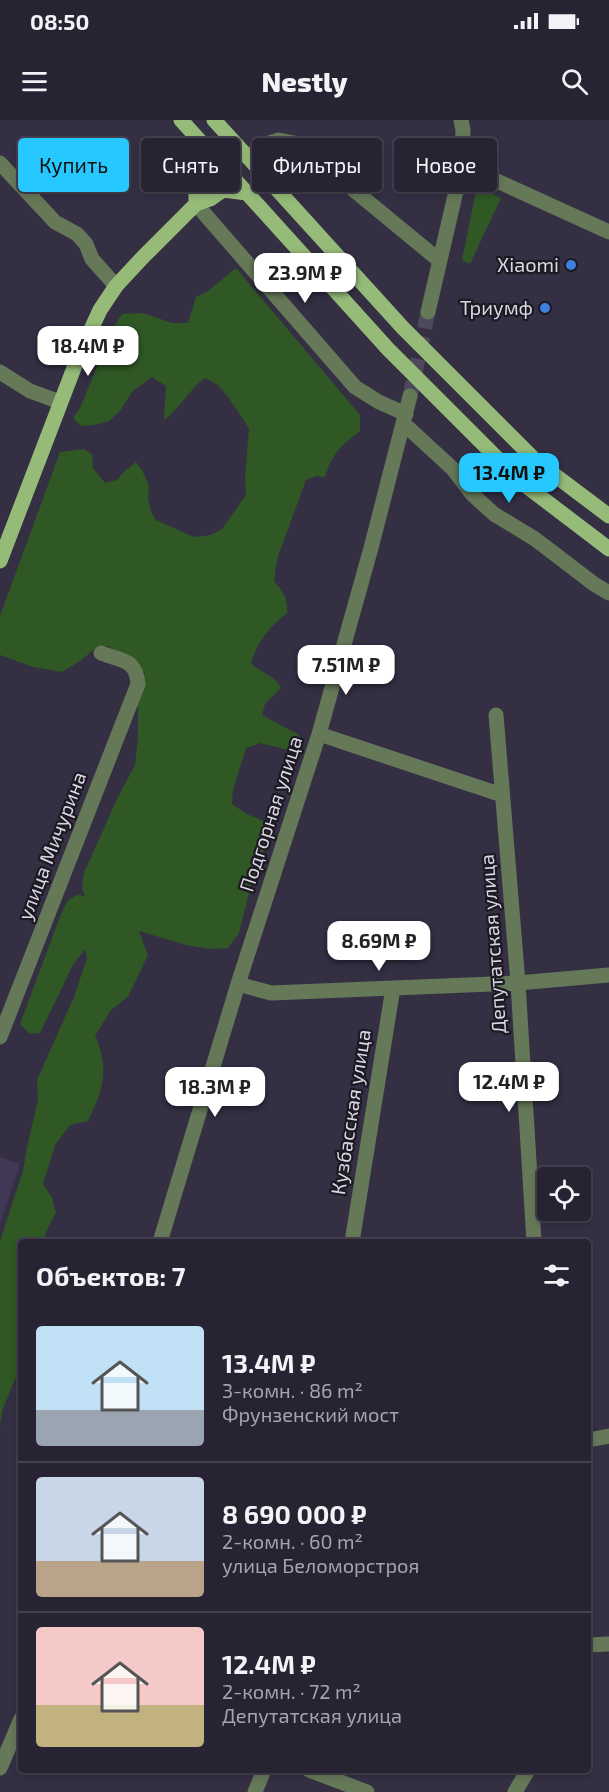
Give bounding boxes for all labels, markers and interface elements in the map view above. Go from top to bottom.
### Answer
text: 08:50 [30,8,89,34]
icon: menu [18,65,51,98]
text: Nestly [262,65,347,97]
icon: search [558,65,591,98]
chip: Купить [18,138,129,192]
chip: Снять [141,138,240,192]
chip: Фильтры [252,138,382,192]
chip: Новое [394,138,497,192]
place label: Xiaomi [497,252,559,276]
pin: 23.9M ₽ [250,253,360,304]
marker: Xiaomi [564,258,578,272]
text: 23.9M ₽ [268,260,342,284]
place label: Триумф [460,295,533,320]
marker: Триумф [538,301,552,315]
pin: 18.4M ₽ [33,326,143,377]
text: 18.4M ₽ [51,333,125,357]
pin: 13.4M ₽ [454,453,564,504]
text: 13.4M ₽ [473,460,545,484]
pin: 7.51M ₽ [291,645,401,696]
text: 7.51M ₽ [312,652,380,676]
street label: Подгорная улица [234,733,307,895]
street label: улица Мичурина [12,768,91,924]
street label: Депутатская улица [474,853,511,1035]
pin: 8.69M ₽ [324,921,434,972]
text: 8.69M ₽ [341,928,417,952]
street label: Кузбасская улица [325,1027,376,1196]
pin: 12.4M ₽ [454,1062,564,1113]
pin: 18.3M ₽ [160,1067,270,1118]
text: 12.4M ₽ [473,1069,545,1093]
text: 18.3M ₽ [179,1074,251,1098]
map controls [537,1167,591,1221]
button: locate [537,1167,591,1221]
icon: filters [540,1259,573,1292]
text: Объектов: 7 [36,1260,185,1291]
text: 13.4M ₽ [222,1347,316,1378]
icon: home [84,1350,156,1422]
text: 3-комн. · 86 m² [222,1378,363,1402]
text: Фрунзенский мост [222,1402,399,1426]
text: 8 690 000 ₽ [222,1498,367,1529]
icon: home [84,1501,156,1573]
text: 2-комн. · 60 m² [222,1529,363,1553]
text: улица Беломорстроя [222,1553,419,1577]
text: 12.4M ₽ [222,1648,316,1679]
icon: home [84,1651,156,1723]
text: 2-комн. · 72 m² [222,1679,361,1703]
text: Депутатская улица [222,1703,402,1727]

